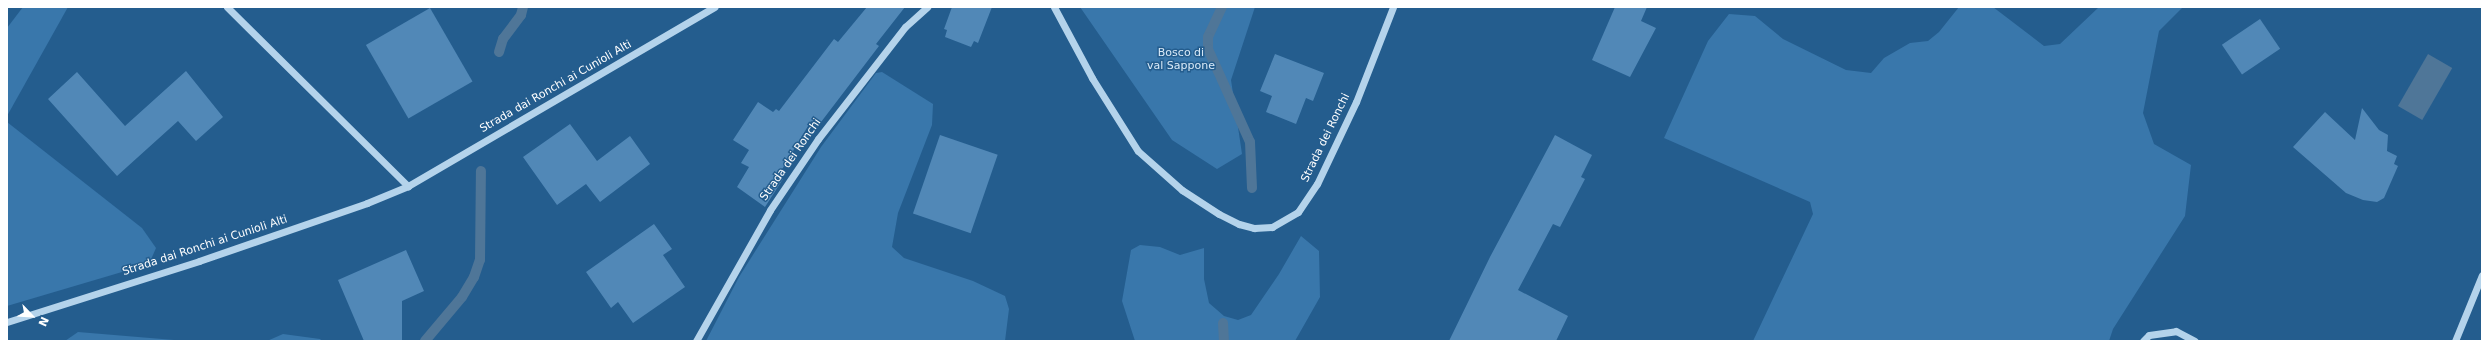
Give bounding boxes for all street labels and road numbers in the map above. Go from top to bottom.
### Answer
street label: Strada dai Ronchi ai Cunioli Alti [478,38,634,136]
street label: Strada dei Ronchi [1299,92,1353,184]
street label: Strada dei Ronchi [758,116,824,204]
street label: Strada dai Ronchi ai Cunioli Alti [121,213,289,279]

